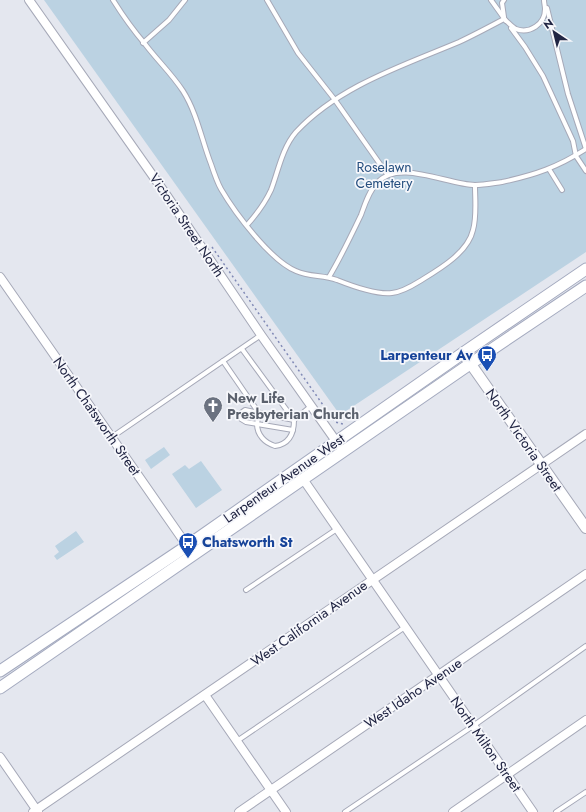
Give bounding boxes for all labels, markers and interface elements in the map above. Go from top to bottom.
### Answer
north arrow [534,12,574,52]
text: N [540,15,556,33]
park label: Roselawn Cemetery [356,157,413,193]
street label: Victoria Street North [145,169,229,281]
bus stop icon: Larpenteur Av [476,344,498,372]
place label: Larpenteur Av [380,345,474,365]
street label: North Chatsworth Street [48,353,146,480]
street label: North Victoria Street [481,384,567,496]
place label: New Life Presbyterian Church [227,388,359,424]
church icon: New Life Presbyterian Church [202,395,224,423]
street label: Larpenteur Avenue West [219,428,349,528]
bus stop icon: Chatsworth St [177,531,199,559]
place label: Chatsworth St [202,532,293,552]
street label: West California Avenue [247,575,371,671]
street label: West Idaho Avenue [360,653,466,733]
street label: North Milton Street [446,692,527,796]

